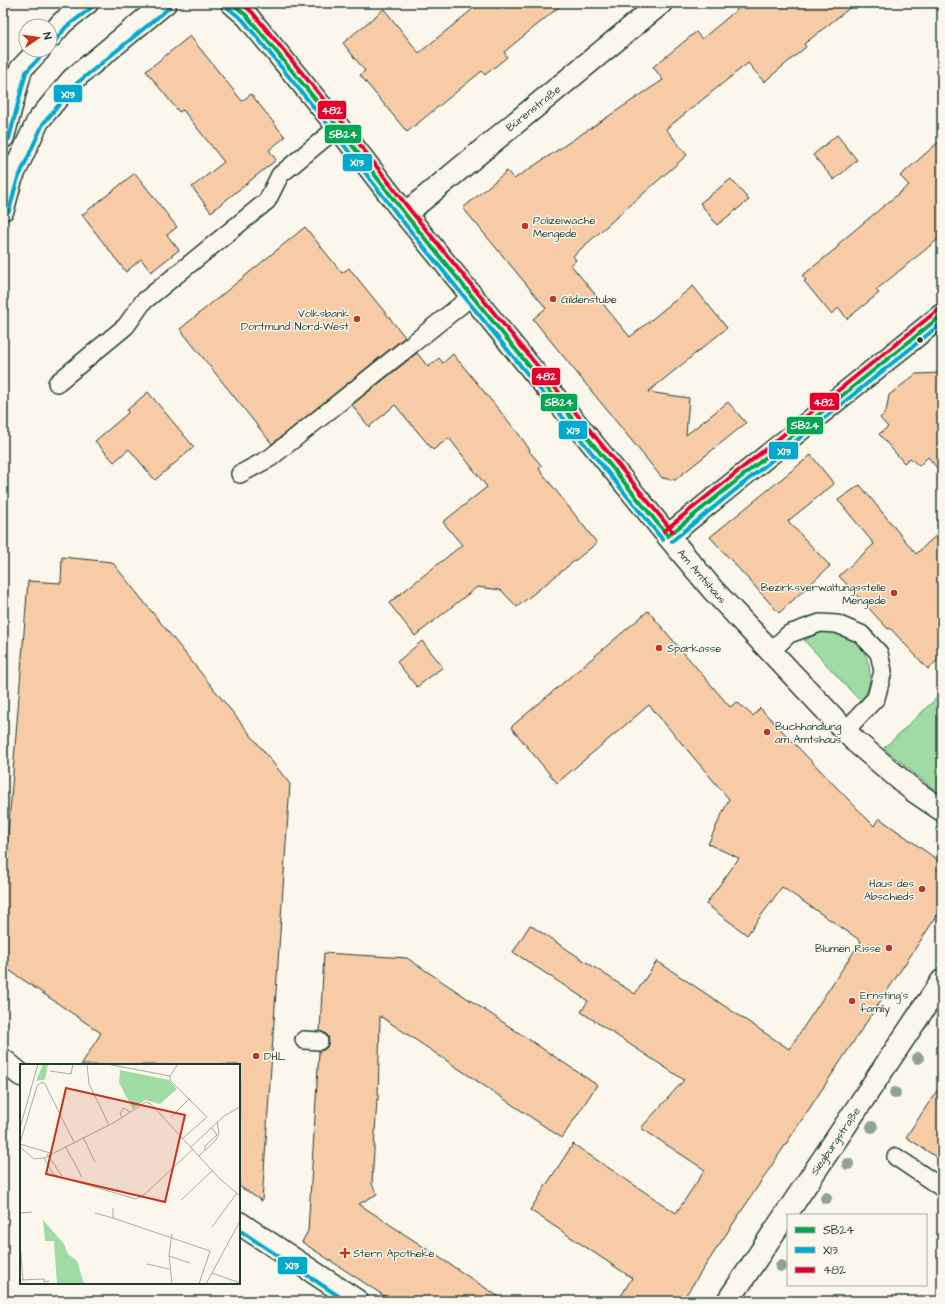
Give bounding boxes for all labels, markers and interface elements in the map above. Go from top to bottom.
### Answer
north arrow [18,18,58,58]
text: N [39,31,55,41]
street label: Bürenstraße [503,82,564,135]
line badge: X13 [53,84,83,103]
text: X13 [61,87,75,102]
line badge: 482 [317,100,347,120]
text: 482 [322,103,343,118]
line badge: SB24 [324,124,362,144]
text: SB24 [328,127,358,142]
line badge: X13 [342,153,373,172]
text: X13 [350,155,364,170]
place label: Polizeiwache Mengede [533,213,596,242]
marker: Polizeiwache Mengede [520,221,530,231]
place label: Gildenstube [561,292,617,307]
marker: Gildenstube [548,294,558,304]
place label: Volksbank Dortmund Nord-West [241,306,350,334]
marker: Volksbank Dortmund Nord-West [352,314,362,324]
unlabelled marker [915,335,925,345]
line badge: 482 [531,367,561,386]
text: 482 [536,369,557,384]
line badge: 482 [809,392,840,411]
line badge: SB24 [540,393,578,412]
text: SB24 [544,395,574,410]
text: 482 [814,395,835,410]
line badge: SB24 [786,416,824,435]
text: SB24 [790,418,820,433]
line badge: X13 [558,420,588,440]
text: X13 [566,423,580,438]
line badge: X13 [768,441,799,460]
text: X13 [777,444,791,459]
street label: Am Amtshaus [674,546,730,607]
place label: Bezirksverwaltungsstelle Mengede [761,580,886,609]
marker: Bezirksverwaltungsstelle Mengede [889,588,899,598]
place label: Sparkasse [667,641,721,656]
marker: Sparkasse [654,643,664,653]
place label: Buchhandlung am Amtshaus [775,719,842,747]
marker: Buchhandlung am Amtshaus [762,727,772,737]
place label: Haus des Abschieds [864,876,914,904]
marker: Haus des Abschieds [917,884,927,894]
place label: Blumen Risse [815,941,881,956]
marker: Blumen Risse [884,943,894,953]
place label: Ernsting's family [860,988,909,1017]
marker: Ernsting's family [847,996,857,1006]
place label: DHL [264,1049,286,1064]
marker: DHL [251,1051,261,1061]
inset map [20,1064,240,1284]
street label: Siegburgstraße [807,1104,865,1179]
legend [787,1214,927,1286]
text: SB24 [823,1222,854,1239]
text: X13 [823,1242,838,1259]
place label: Stern Apotheke [353,1246,434,1261]
marker: Stern Apotheke [340,1248,350,1258]
line badge: X13 [277,1256,308,1275]
text: X13 [285,1258,299,1273]
text: 482 [823,1262,846,1279]

